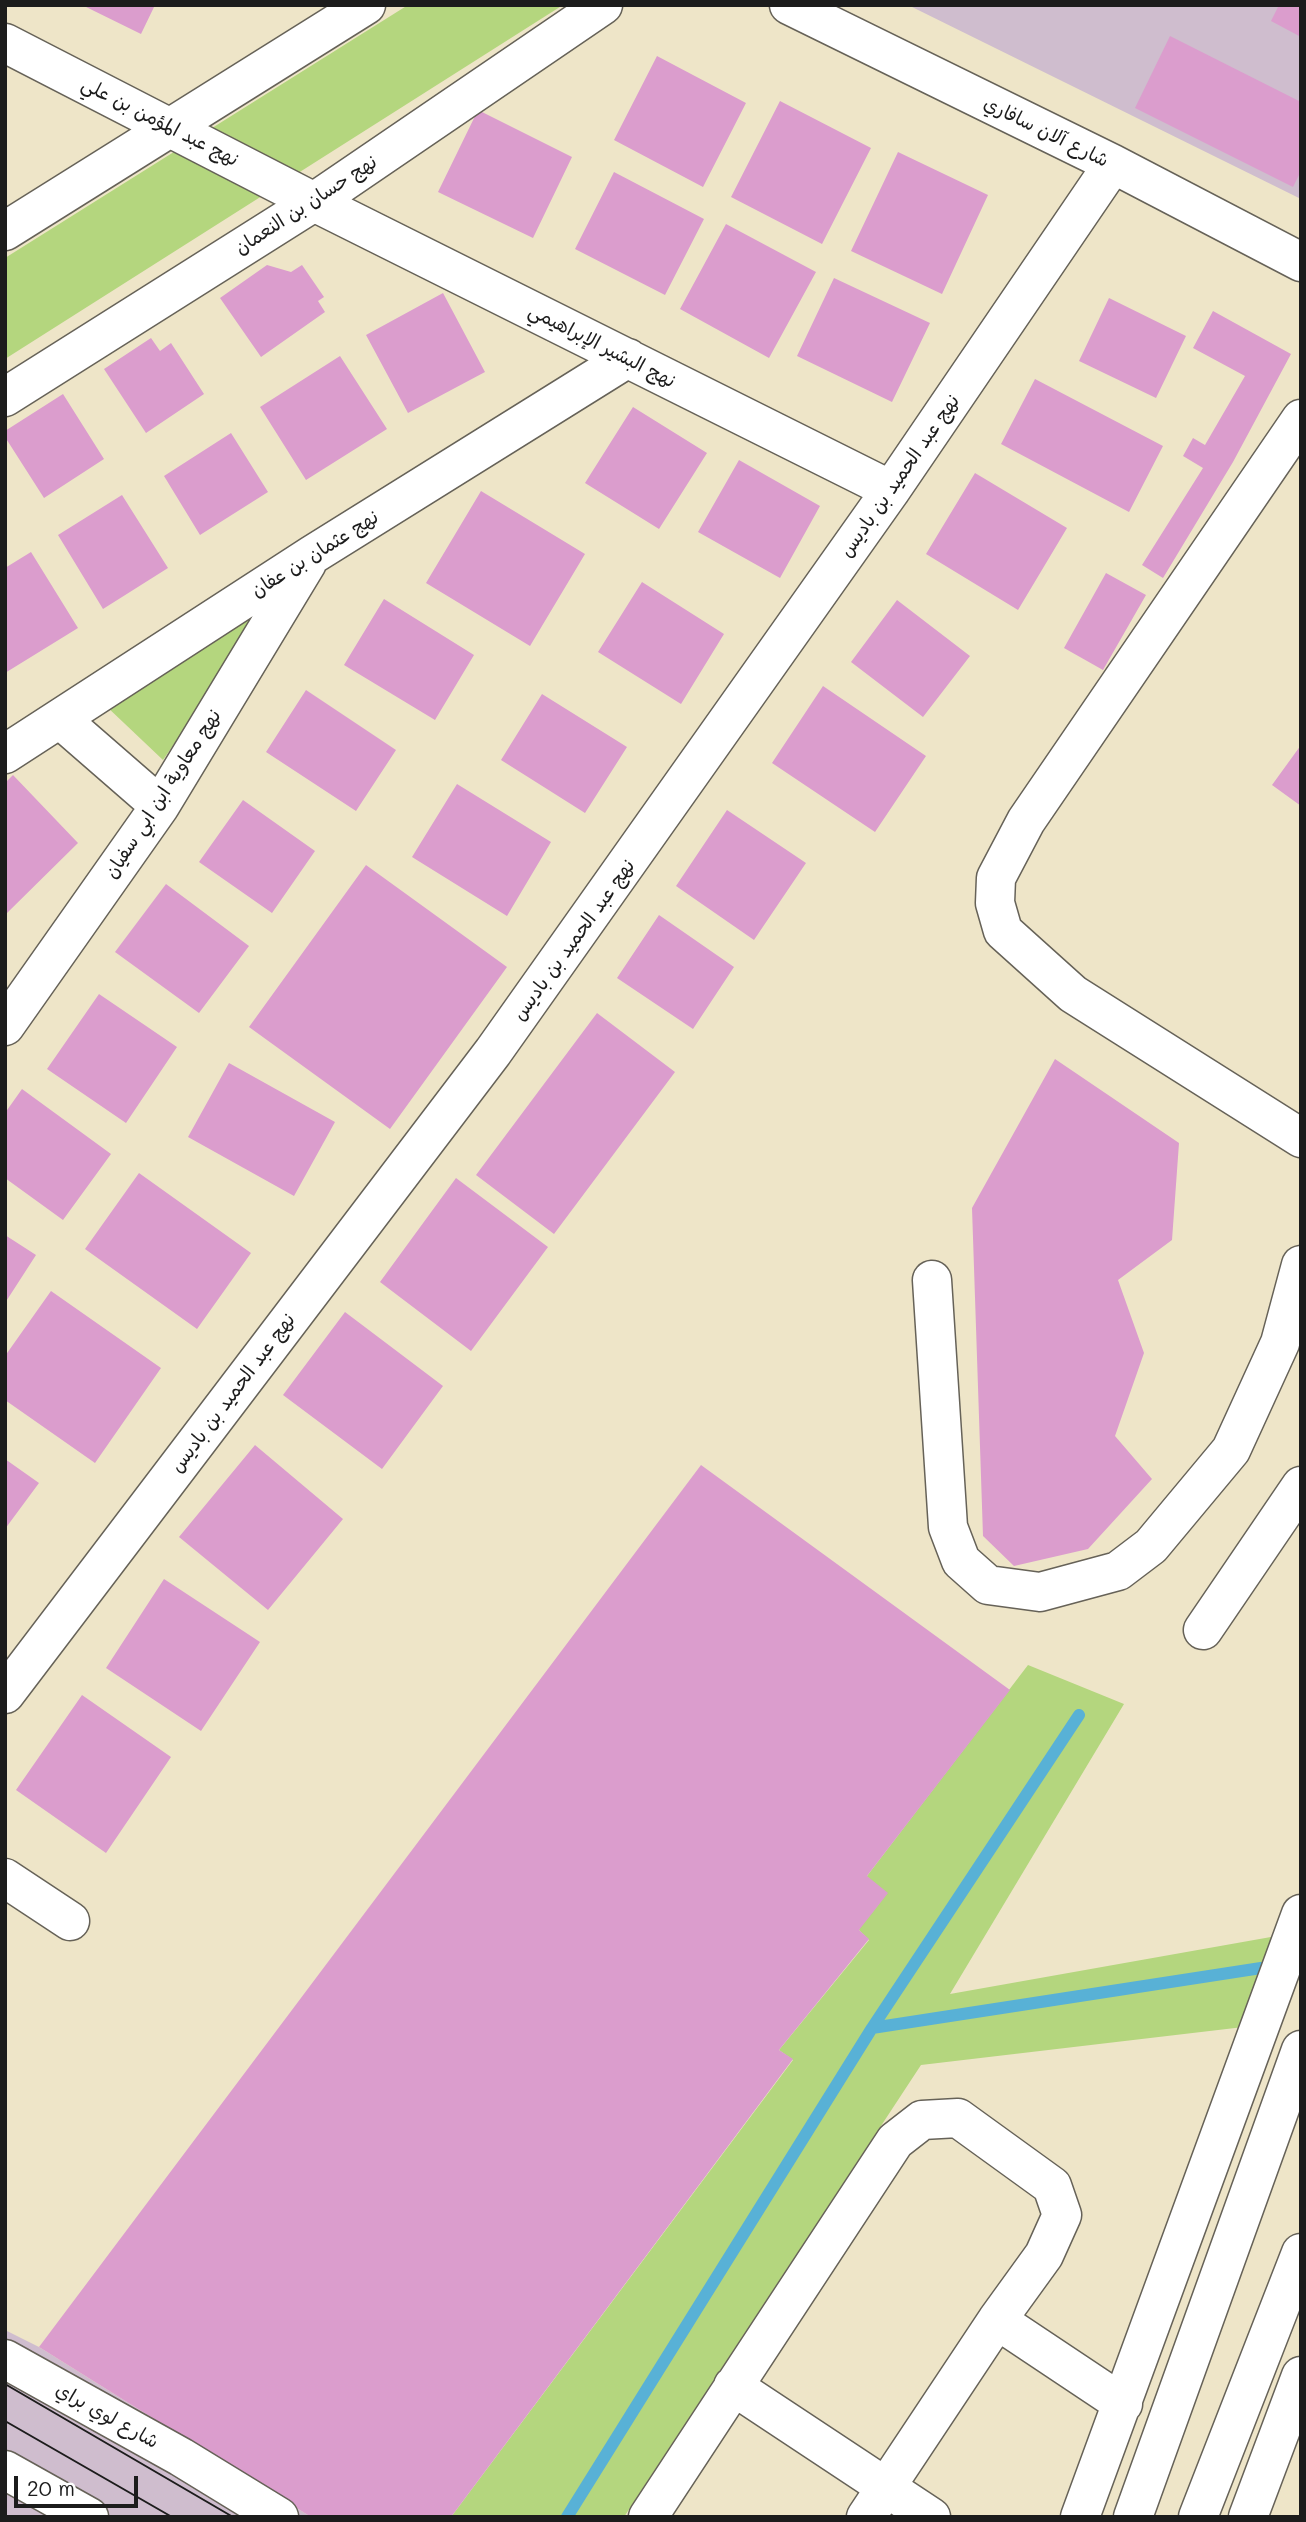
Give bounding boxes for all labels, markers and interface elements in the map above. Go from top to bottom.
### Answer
street label: نهج عبد المؤمن بن علي [78,73,242,171]
street label: شارع آلان سافاري [980,92,1112,172]
street label: نهج حسان بن النعمان [231,150,381,260]
street label: نهج البشير الإبراهيمي [525,299,679,393]
street label: نهج عبد الحميد بن باديس [835,390,965,562]
street label: نهج عثمان بن عفان [247,506,383,602]
street label: نهج معاوية ابن ابي سفيان [100,705,226,883]
street label: نهج عبد الحميد بن باديس [508,855,640,1025]
street label: نهج عبد الحميد بن باديس [166,1309,300,1477]
street label: شارع لوي براي [52,2378,162,2454]
scale bar [18,2462,142,2506]
text: 20 m [27,2474,75,2501]

